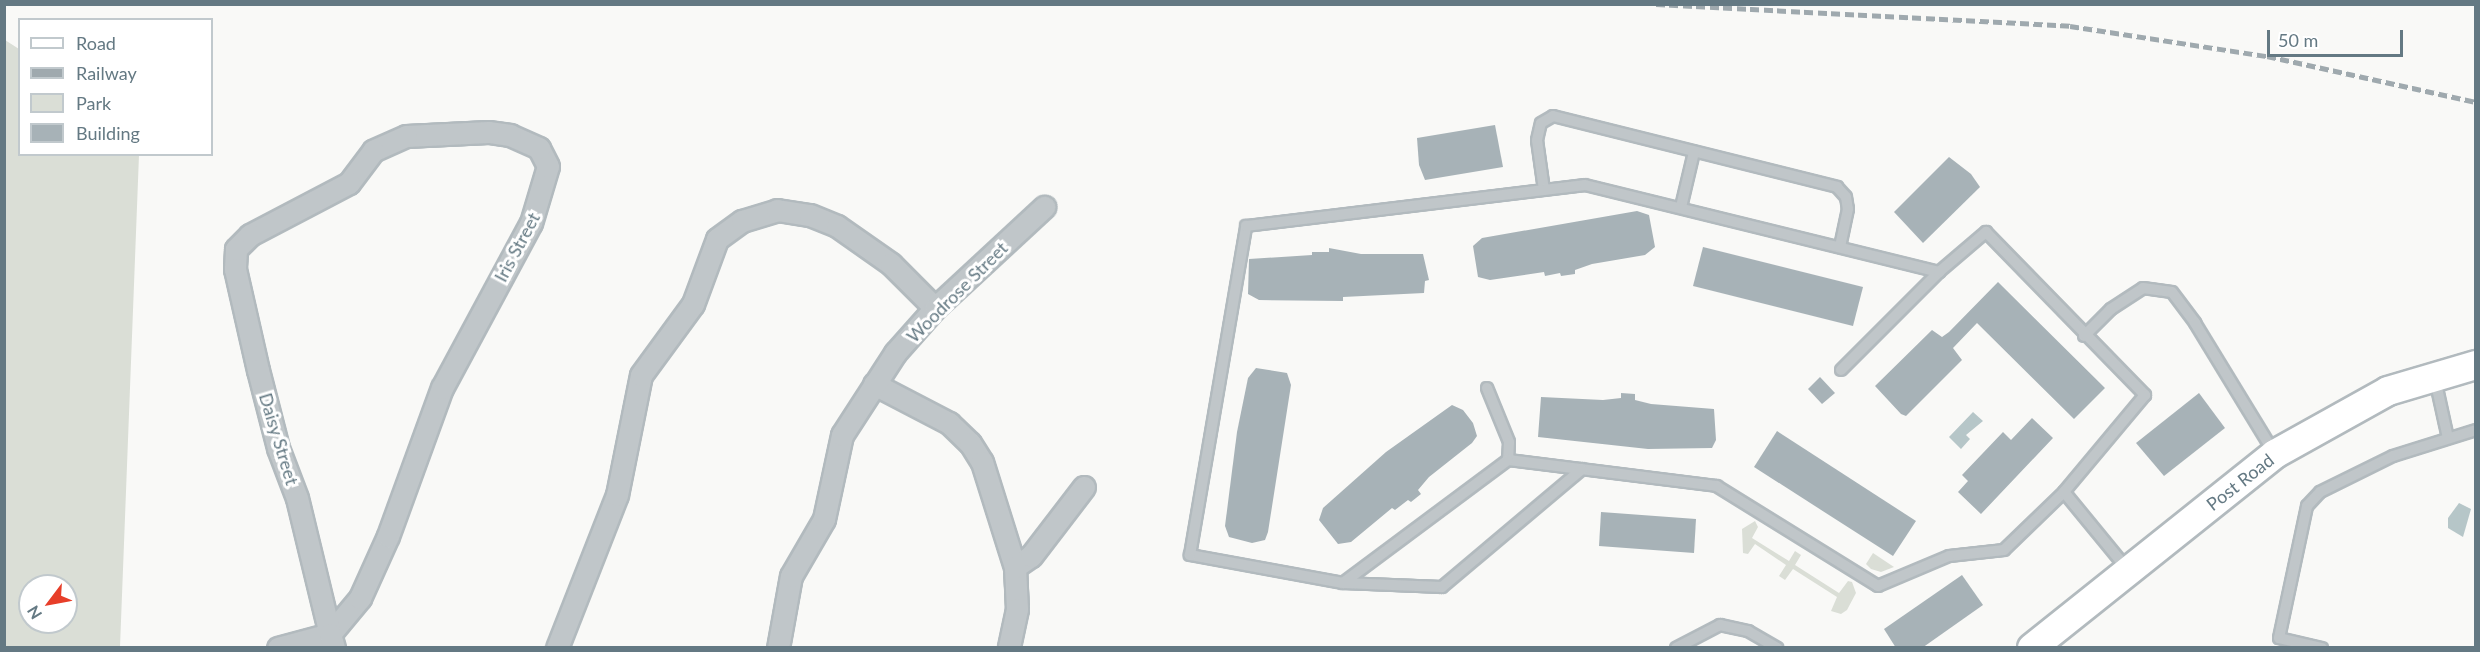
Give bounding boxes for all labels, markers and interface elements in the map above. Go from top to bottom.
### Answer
legend [18,18,213,156]
scale bar [2270,18,2406,56]
text: 50 m [2278,29,2318,51]
text: Road [76,32,116,54]
text: Railway [76,62,137,84]
text: Park [76,92,111,114]
text: Building [76,122,140,144]
street label: Iris Street [490,209,544,285]
street label: Woodrose Street [902,237,1012,347]
street label: Daisy Street [255,390,303,488]
street label: Post Road [2202,449,2278,515]
north arrow [18,574,78,634]
text: N [23,602,45,623]

